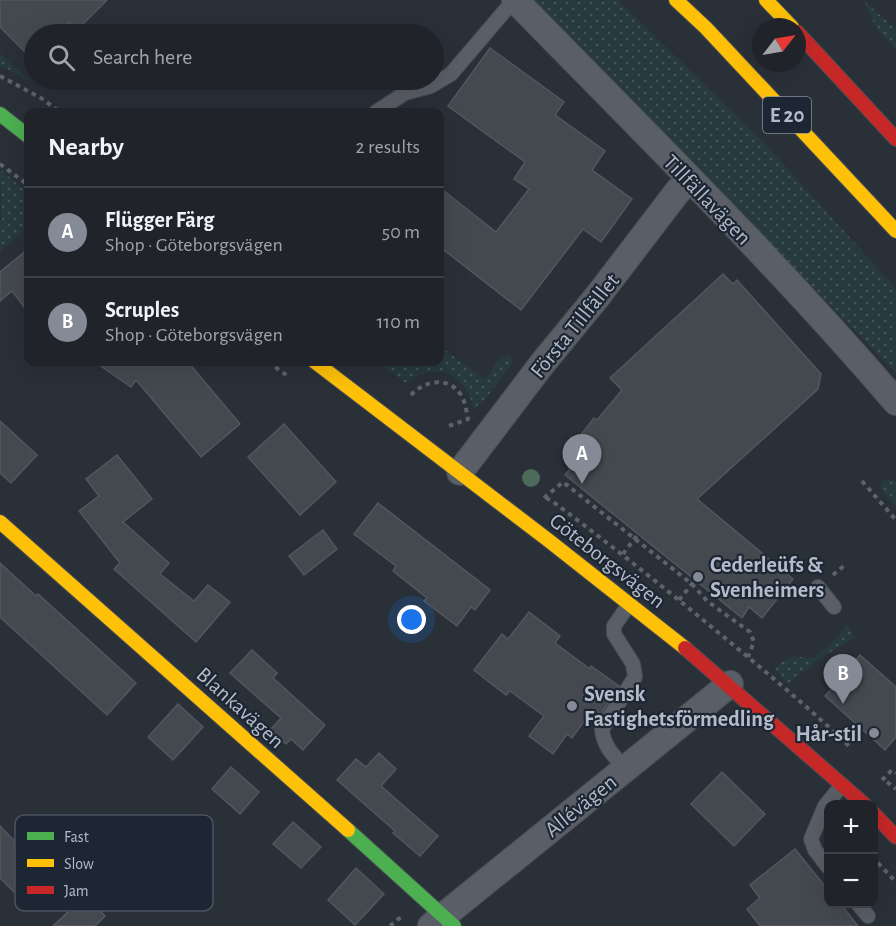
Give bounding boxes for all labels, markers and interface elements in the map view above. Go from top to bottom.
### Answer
north arrow [752,18,806,72]
search box [24,24,444,90]
icon: search [45,41,78,74]
text: Search here [93,46,192,68]
road number: E 20 [763,97,811,133]
text: Nearby [48,134,124,160]
text: 2 results [356,137,420,157]
street label: Tillfällavägen [659,150,755,249]
text: Flügger Färg [105,209,214,231]
text: A [62,222,74,242]
text: 50 m [382,222,420,242]
text: Shop · Göteborgsvägen [105,235,283,255]
street label: Första Tillfället [526,269,623,382]
text: Scruples [105,299,179,321]
text: B [62,312,73,332]
text: 110 m [376,312,420,332]
text: Shop · Göteborgsvägen [105,325,283,345]
pin: A [562,434,602,484]
street label: Göteborgsvägen [546,509,669,612]
place label: Cederleüfs & Svenheimers [710,554,824,601]
marker: Cederleüfs & Svenheimers [691,570,705,584]
your location [397,605,426,634]
pin: B [824,654,862,704]
street label: Blankavägen [192,663,288,753]
place label: Svensk Fastighetsförmedling [584,683,775,730]
marker: Svensk Fastighetsförmedling [565,699,579,713]
place label: Hår-stil [795,723,862,745]
marker: Hår-stil [867,726,881,740]
street label: Allévägen [541,770,621,841]
map controls [824,800,878,908]
button: + [824,800,878,854]
legend [15,815,213,911]
text: Fast [64,829,89,845]
button: − [824,854,878,908]
text: Slow [64,856,94,872]
text: Jam [64,883,89,899]

